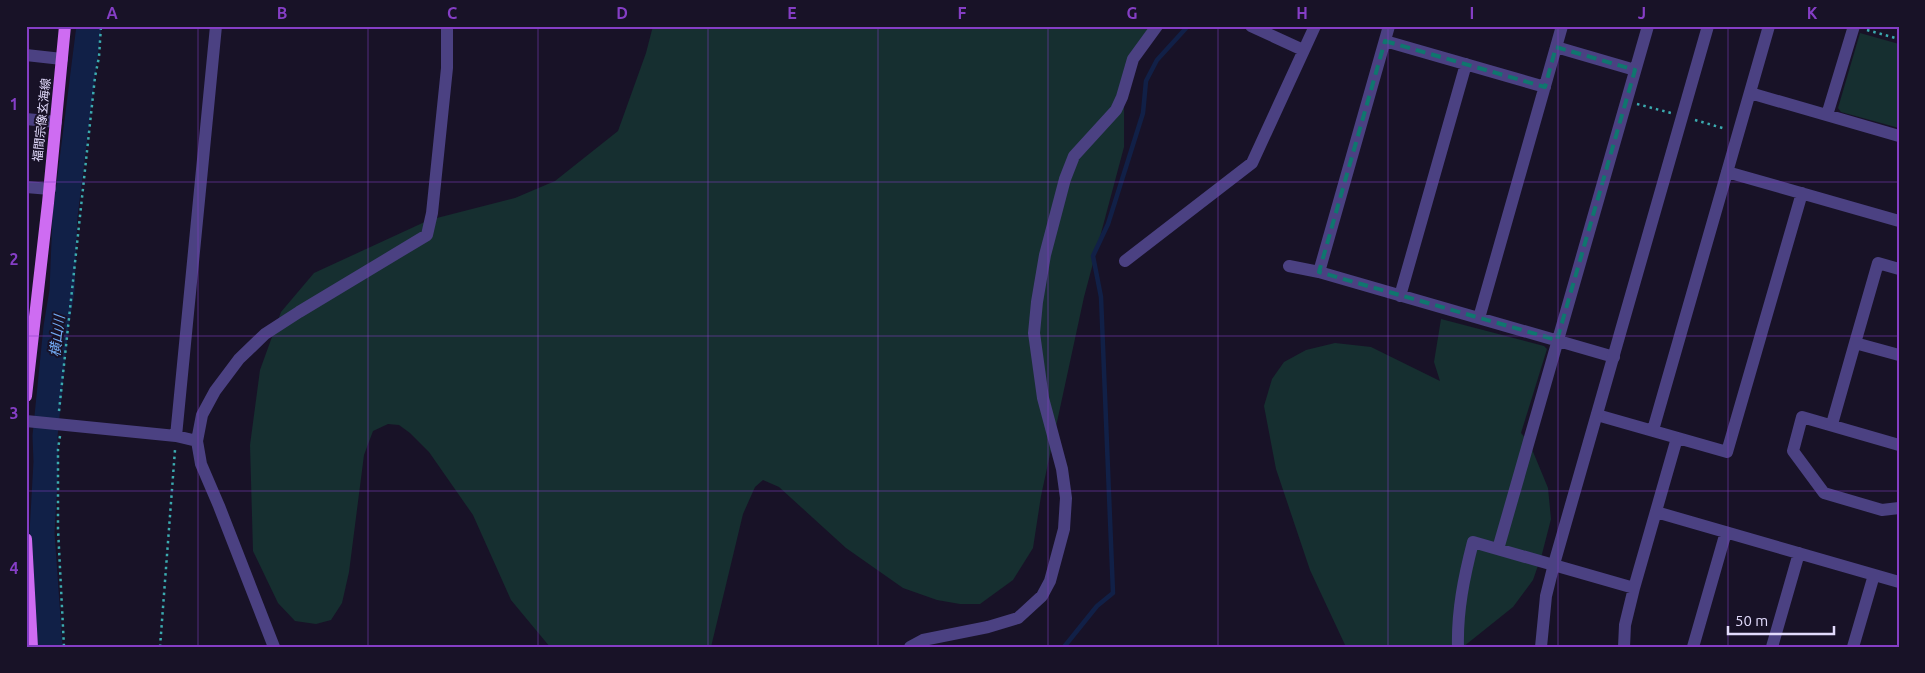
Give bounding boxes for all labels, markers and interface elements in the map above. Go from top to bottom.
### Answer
text: A [106,4,118,22]
text: B [277,4,287,22]
text: C [447,4,457,22]
text: D [616,4,628,22]
text: E [787,4,797,22]
text: F [958,4,967,22]
text: G [1126,4,1138,22]
text: H [1296,4,1308,22]
text: I [1470,4,1474,22]
text: J [1638,4,1646,22]
text: K [1807,4,1818,22]
street label: 福間宗像玄海線 [31,77,52,162]
text: 1 [9,95,19,113]
text: 2 [9,250,19,268]
water label: 横山川 [47,312,68,358]
text: 3 [9,404,19,422]
text: 4 [9,559,19,577]
scale bar [1728,603,1834,635]
text: 50 m [1735,612,1768,629]

